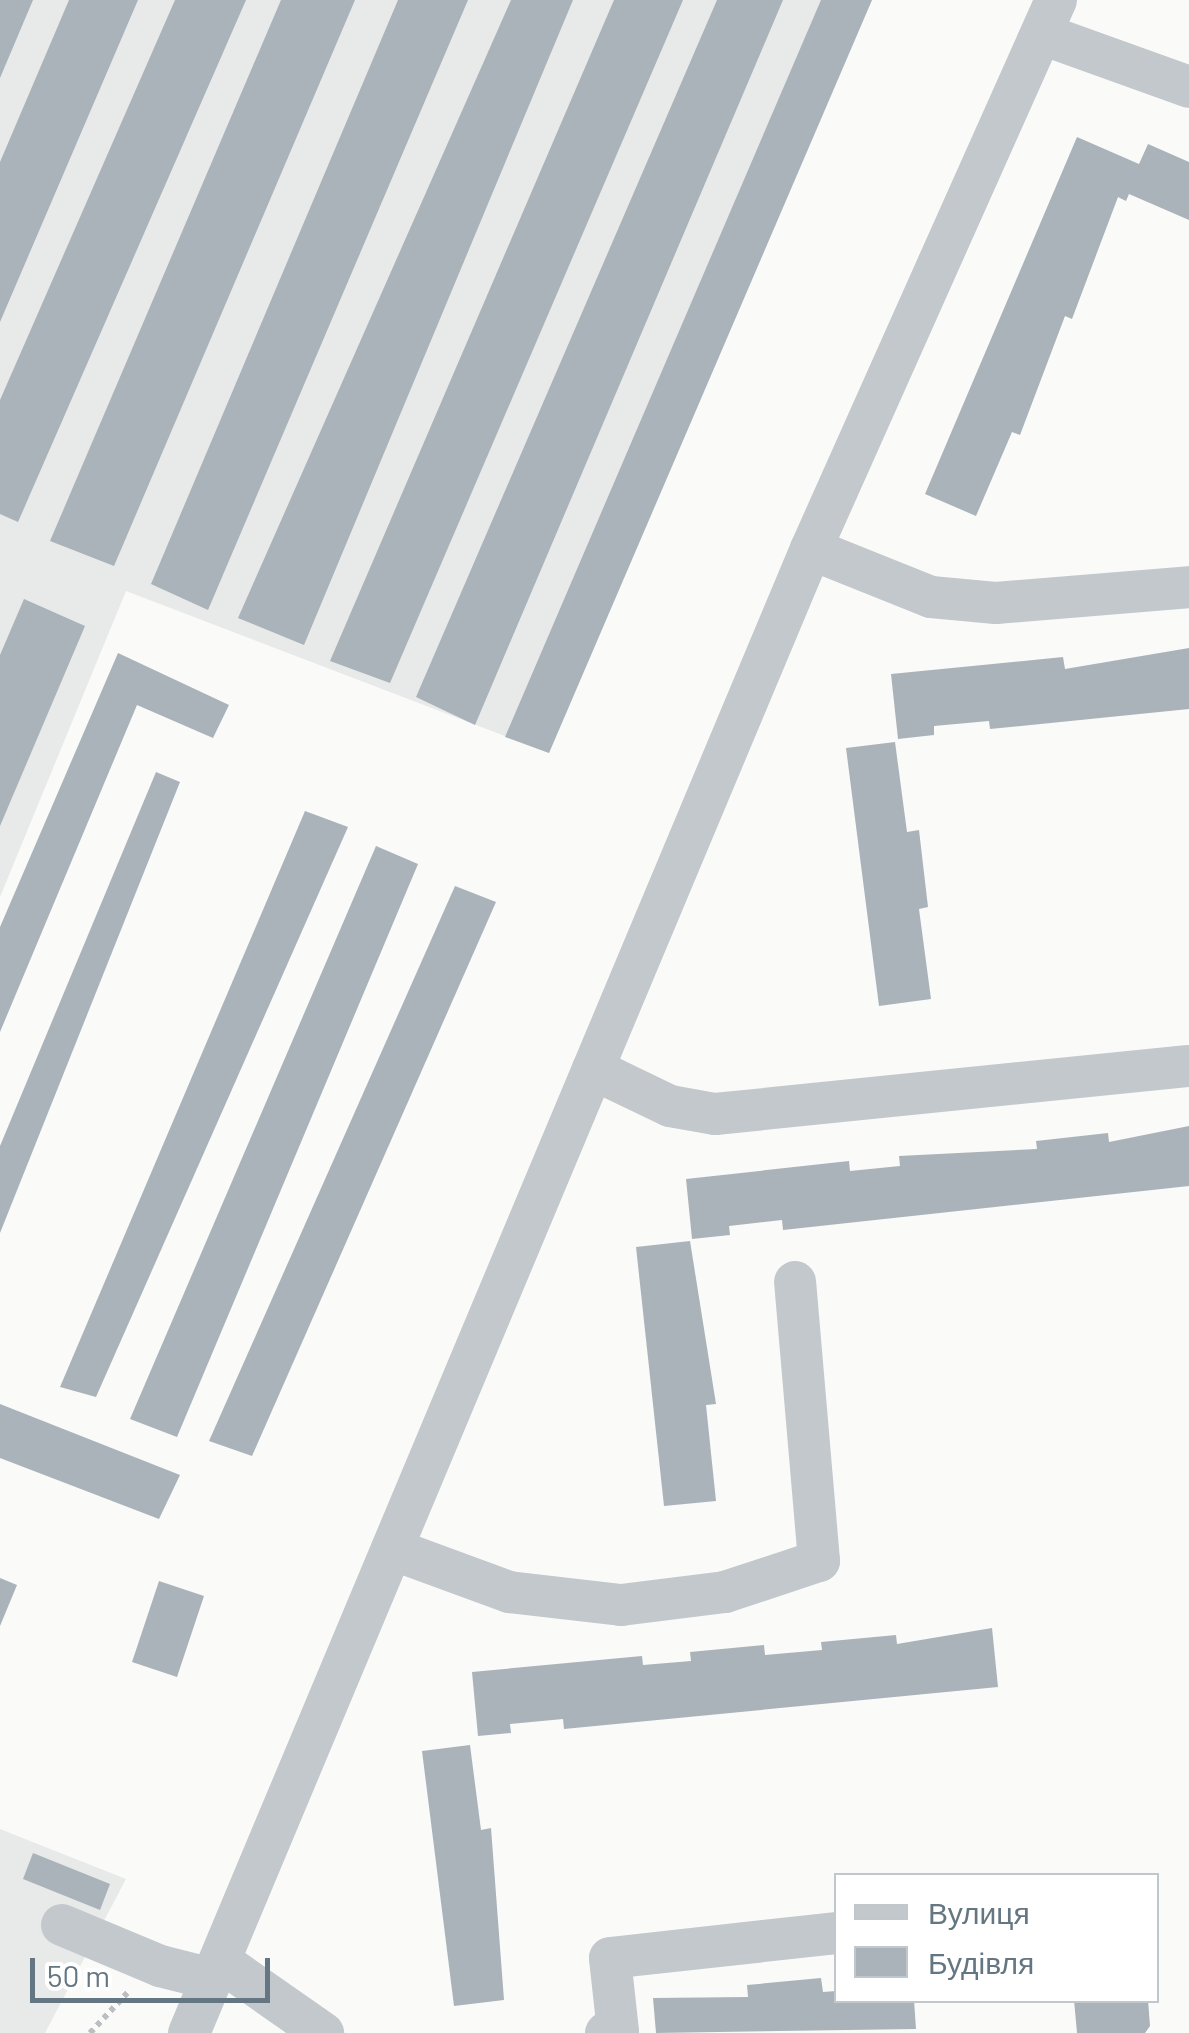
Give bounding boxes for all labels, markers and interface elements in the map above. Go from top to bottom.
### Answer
legend [834,1873,1159,2003]
text: Вулиця [928,1894,1030,1930]
scale bar [35,1938,275,2000]
text: Будівля [928,1944,1034,1980]
text: 50 m [47,1957,110,1993]

